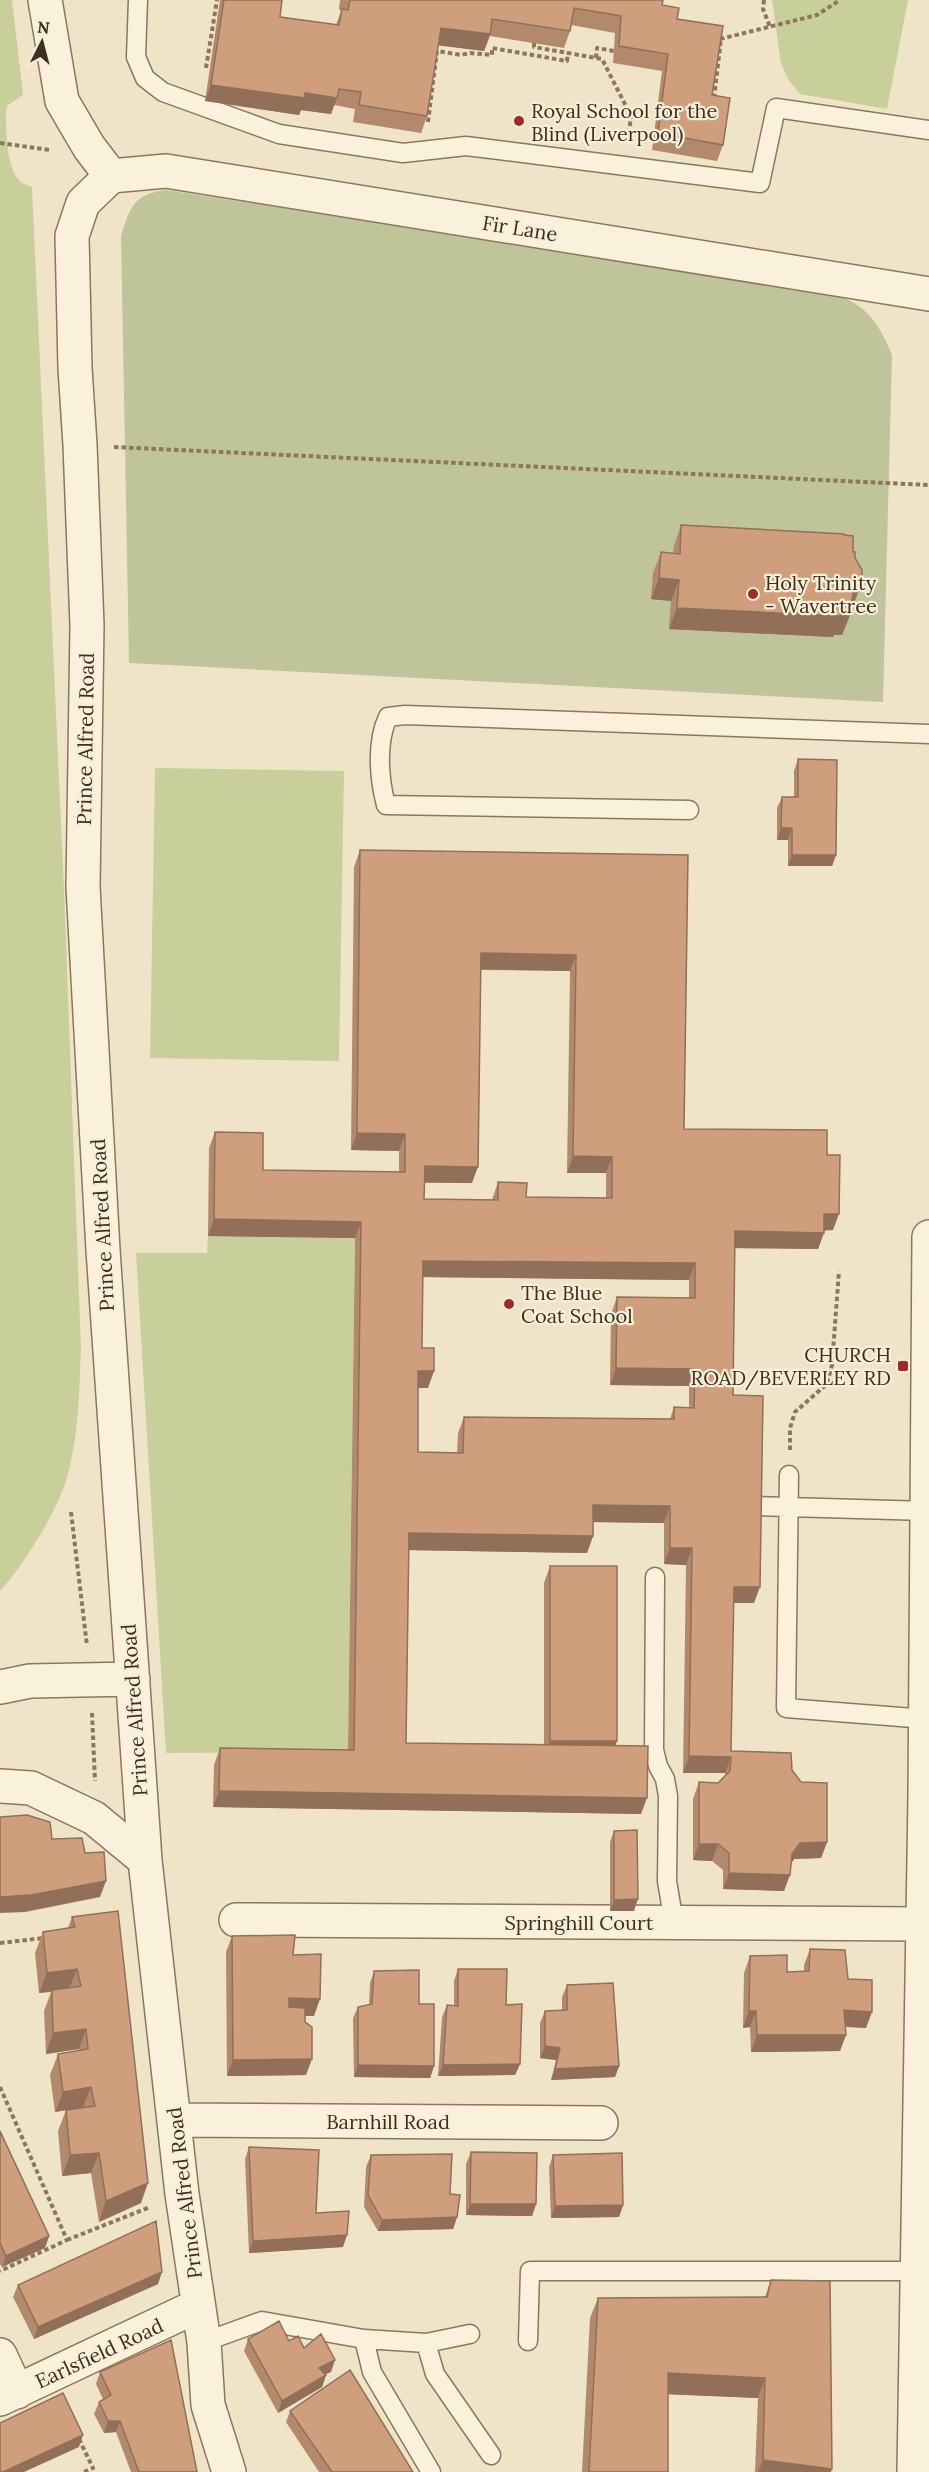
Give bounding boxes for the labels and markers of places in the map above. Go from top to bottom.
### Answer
place label: Royal School for the Blind (Liverpool) [531,98,718,147]
marker: Royal School for the Blind (Liverpool) [512,114,526,128]
place label: Holy Trinity - Wavertree [765,570,877,618]
marker: Holy Trinity - Wavertree [746,587,760,601]
place label: The Blue Coat School [521,1280,633,1328]
marker: The Blue Coat School [502,1297,516,1311]
place label: CHURCH ROAD/BEVERLEY RD [691,1342,891,1391]
marker: CHURCH ROAD/BEVERLEY RD [896,1359,910,1373]

